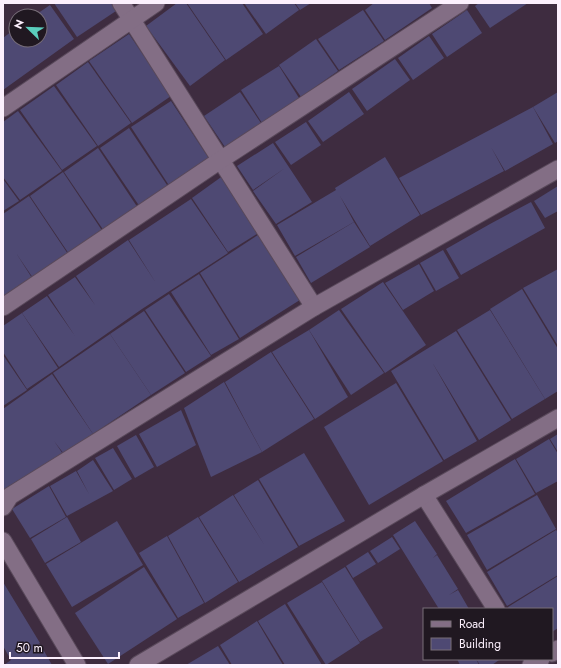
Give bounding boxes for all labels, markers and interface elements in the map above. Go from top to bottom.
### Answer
north arrow [8,8,48,48]
text: N [10,17,28,31]
legend [423,608,553,660]
text: Road [459,615,485,633]
scale bar [10,634,119,660]
text: Building [459,635,501,653]
text: 50 m [16,639,43,657]

